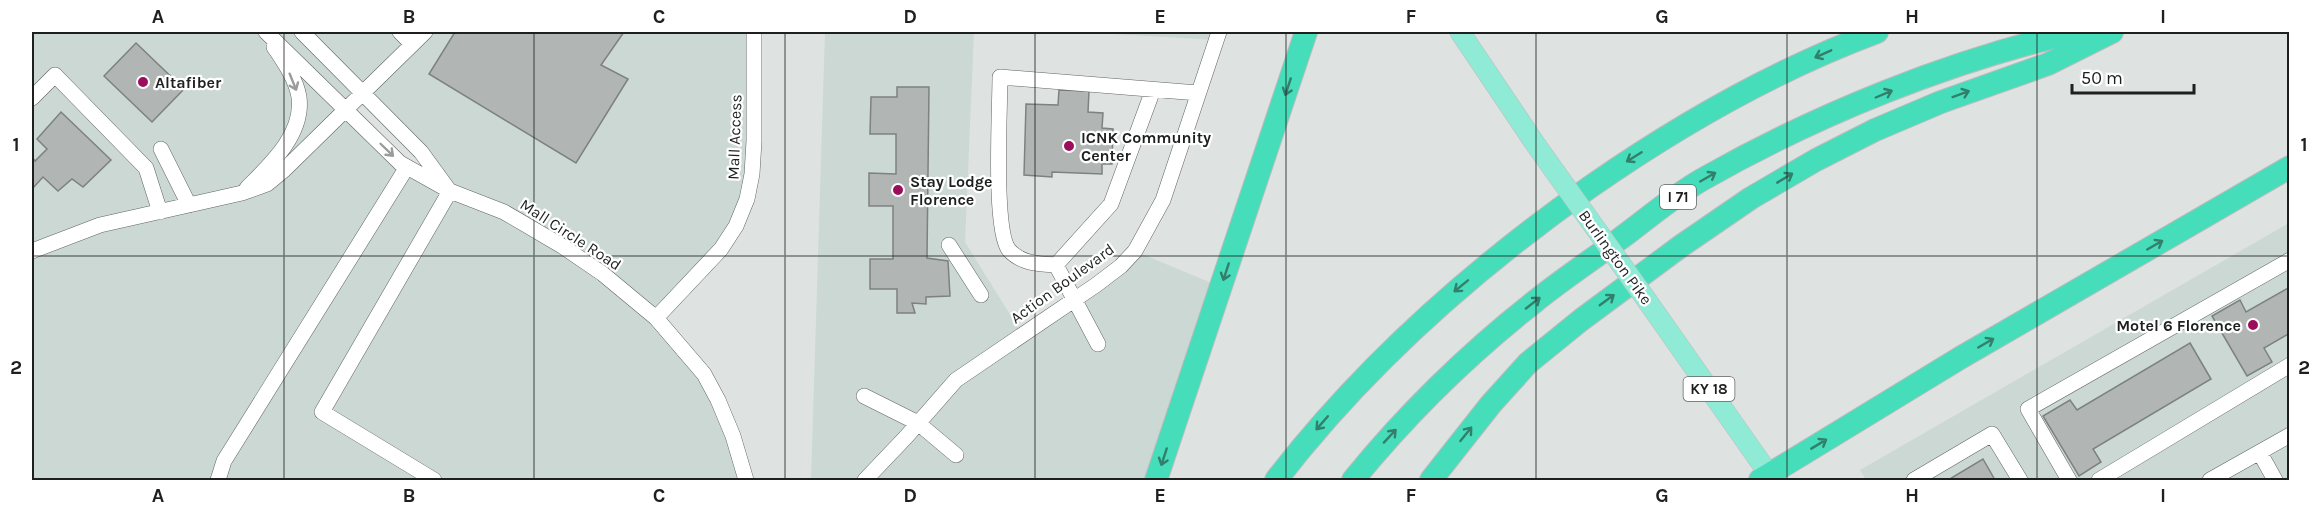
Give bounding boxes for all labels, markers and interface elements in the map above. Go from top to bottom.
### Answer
text: A [152,5,165,28]
text: B [403,5,415,28]
text: C [653,5,665,28]
text: D [903,5,917,28]
text: E [1154,5,1166,28]
text: F [1406,5,1417,28]
text: G [1655,5,1669,28]
text: H [1905,5,1919,28]
text: I [2160,5,2166,28]
one-way arrow [1815,49,1833,60]
scale bar [2072,57,2194,95]
text: 50 m [2081,67,2123,89]
one-way arrow [288,72,299,91]
place label: Altafiber [155,73,222,92]
marker: Altafiber [136,75,150,89]
one-way arrow [1281,77,1292,96]
one-way arrow [1875,87,1893,98]
one-way arrow [1951,88,1970,99]
street label: Mall Access [724,94,745,180]
place label: ICNK Community Center [1081,128,1211,165]
text: 1 [12,133,20,156]
text: 1 [2300,133,2308,156]
marker: ICNK Community Center [1062,139,1076,153]
one-way arrow [380,142,395,157]
one-way arrow [1626,152,1643,164]
one-way arrow [1699,171,1716,183]
place label: Stay Lodge Florence [910,172,993,209]
one-way arrow [1776,172,1793,184]
marker: Stay Lodge Florence [891,183,905,197]
road number: I 71 [1660,185,1696,209]
street label: Mall Circle Road [516,195,625,274]
street label: Burlington Pike [1575,206,1656,308]
street label: Action Boulevard [1007,239,1118,327]
one-way arrow [2146,239,2163,251]
one-way arrow [1220,262,1231,281]
one-way arrow [1453,280,1469,293]
one-way arrow [1599,294,1615,307]
one-way arrow [1525,296,1541,309]
place label: Motel 6 Florence [2116,316,2241,335]
marker: Motel 6 Florence [2246,318,2260,332]
one-way arrow [1977,337,1994,349]
text: 2 [10,356,22,379]
text: 2 [2298,356,2310,379]
road number: KY 18 [1684,377,1734,401]
one-way arrow [1315,415,1329,430]
one-way arrow [1459,427,1473,442]
one-way arrow [1383,428,1398,443]
one-way arrow [1810,438,1827,450]
one-way arrow [1158,447,1169,466]
text: A [152,484,165,507]
text: B [403,484,415,507]
text: C [653,484,665,507]
text: D [903,484,917,507]
text: E [1154,484,1166,507]
text: F [1406,484,1417,507]
text: G [1655,484,1669,507]
text: H [1905,484,1919,507]
text: I [2160,484,2166,507]

